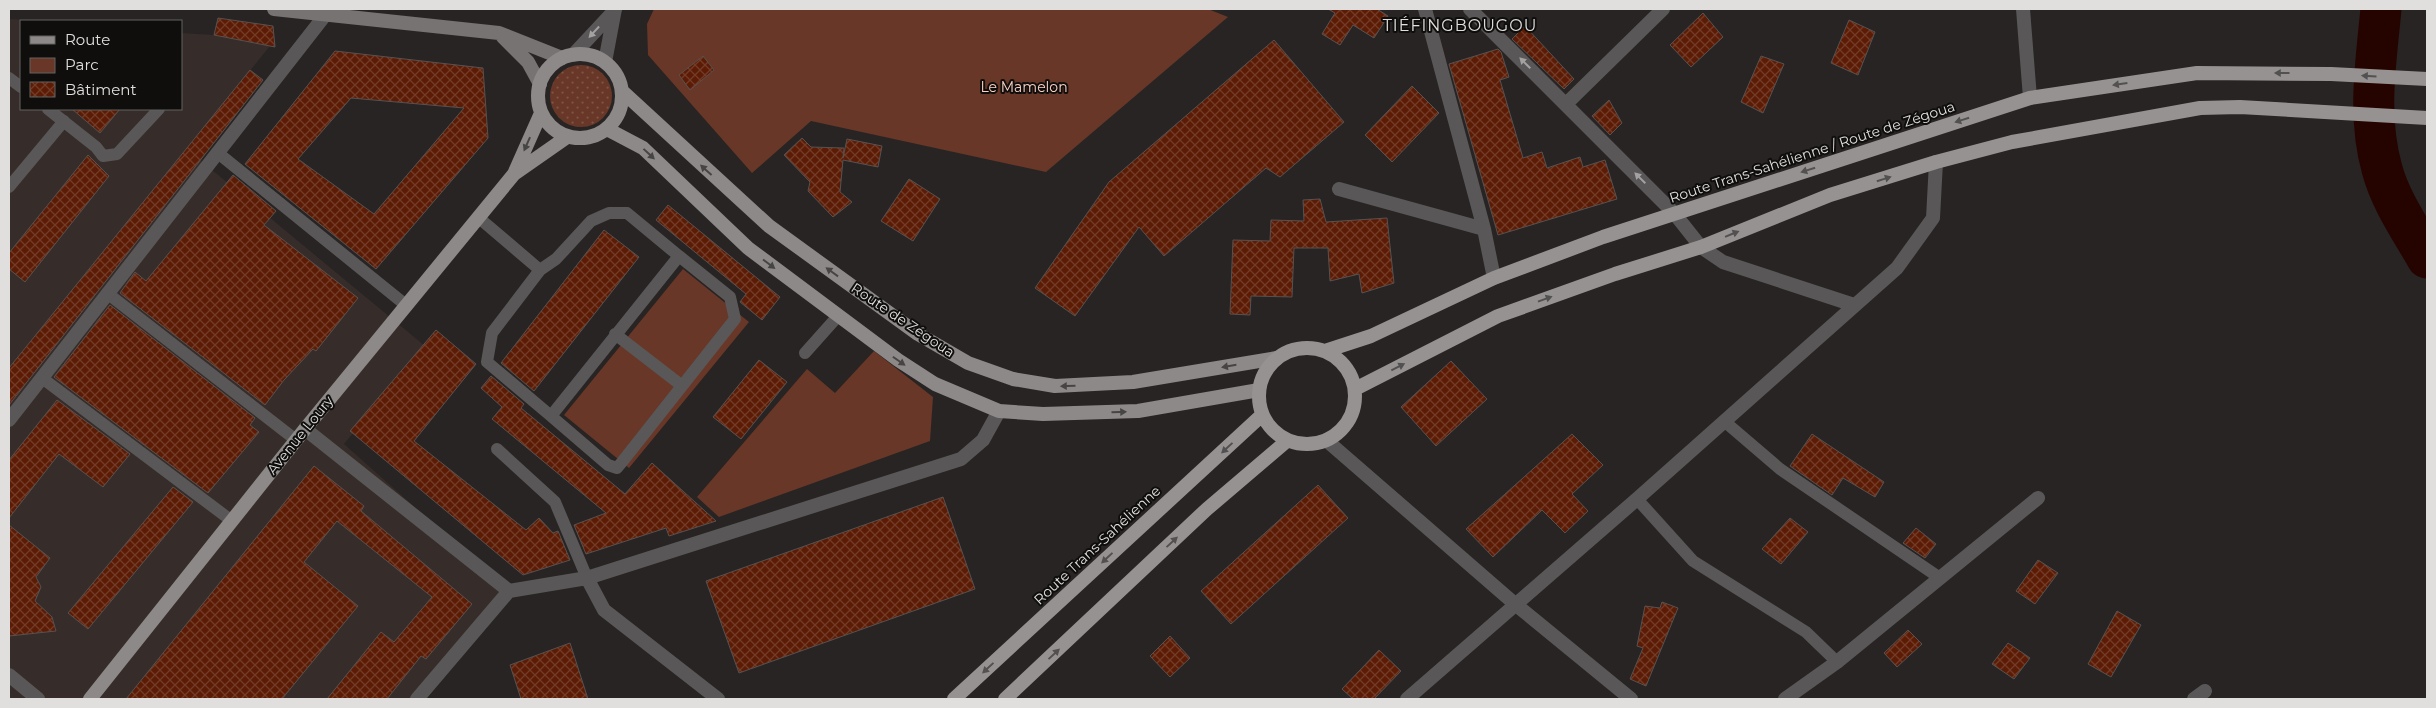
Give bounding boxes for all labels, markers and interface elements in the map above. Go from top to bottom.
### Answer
district label: TIÉFINGBOUGOU [1383,16,1537,35]
legend [20,20,182,110]
one-way arrow [588,26,600,38]
text: Route [65,30,110,49]
text: Parc [65,55,99,74]
one-way arrow [1519,57,1531,69]
one-way arrow [2274,69,2290,77]
one-way arrow [2361,71,2377,79]
park label: Le Mamelon [980,78,1068,96]
text: Bâtiment [65,80,137,99]
one-way arrow [2112,81,2128,89]
street label: Route Trans-Sahélienne / Route de Zégoua [1667,97,1957,207]
one-way arrow [1955,117,1970,125]
one-way arrow [523,137,531,151]
one-way arrow [643,148,655,160]
one-way arrow [699,164,712,175]
one-way arrow [1800,167,1815,174]
one-way arrow [1634,172,1646,184]
one-way arrow [1877,174,1892,182]
one-way arrow [1725,230,1739,238]
one-way arrow [762,258,775,269]
one-way arrow [826,266,839,277]
street label: Route de Zégoua [848,279,958,361]
one-way arrow [1538,295,1553,302]
one-way arrow [892,356,906,366]
one-way arrow [1221,362,1237,370]
one-way arrow [1391,363,1405,371]
one-way arrow [1060,382,1076,390]
street label: Avenue Loury [263,392,337,478]
one-way arrow [1111,408,1127,416]
one-way arrow [1221,442,1233,454]
street label: Route Trans-Sahélienne [1030,482,1164,608]
one-way arrow [1166,536,1178,548]
one-way arrow [1102,552,1114,564]
one-way arrow [1047,648,1059,660]
one-way arrow [982,662,994,674]

